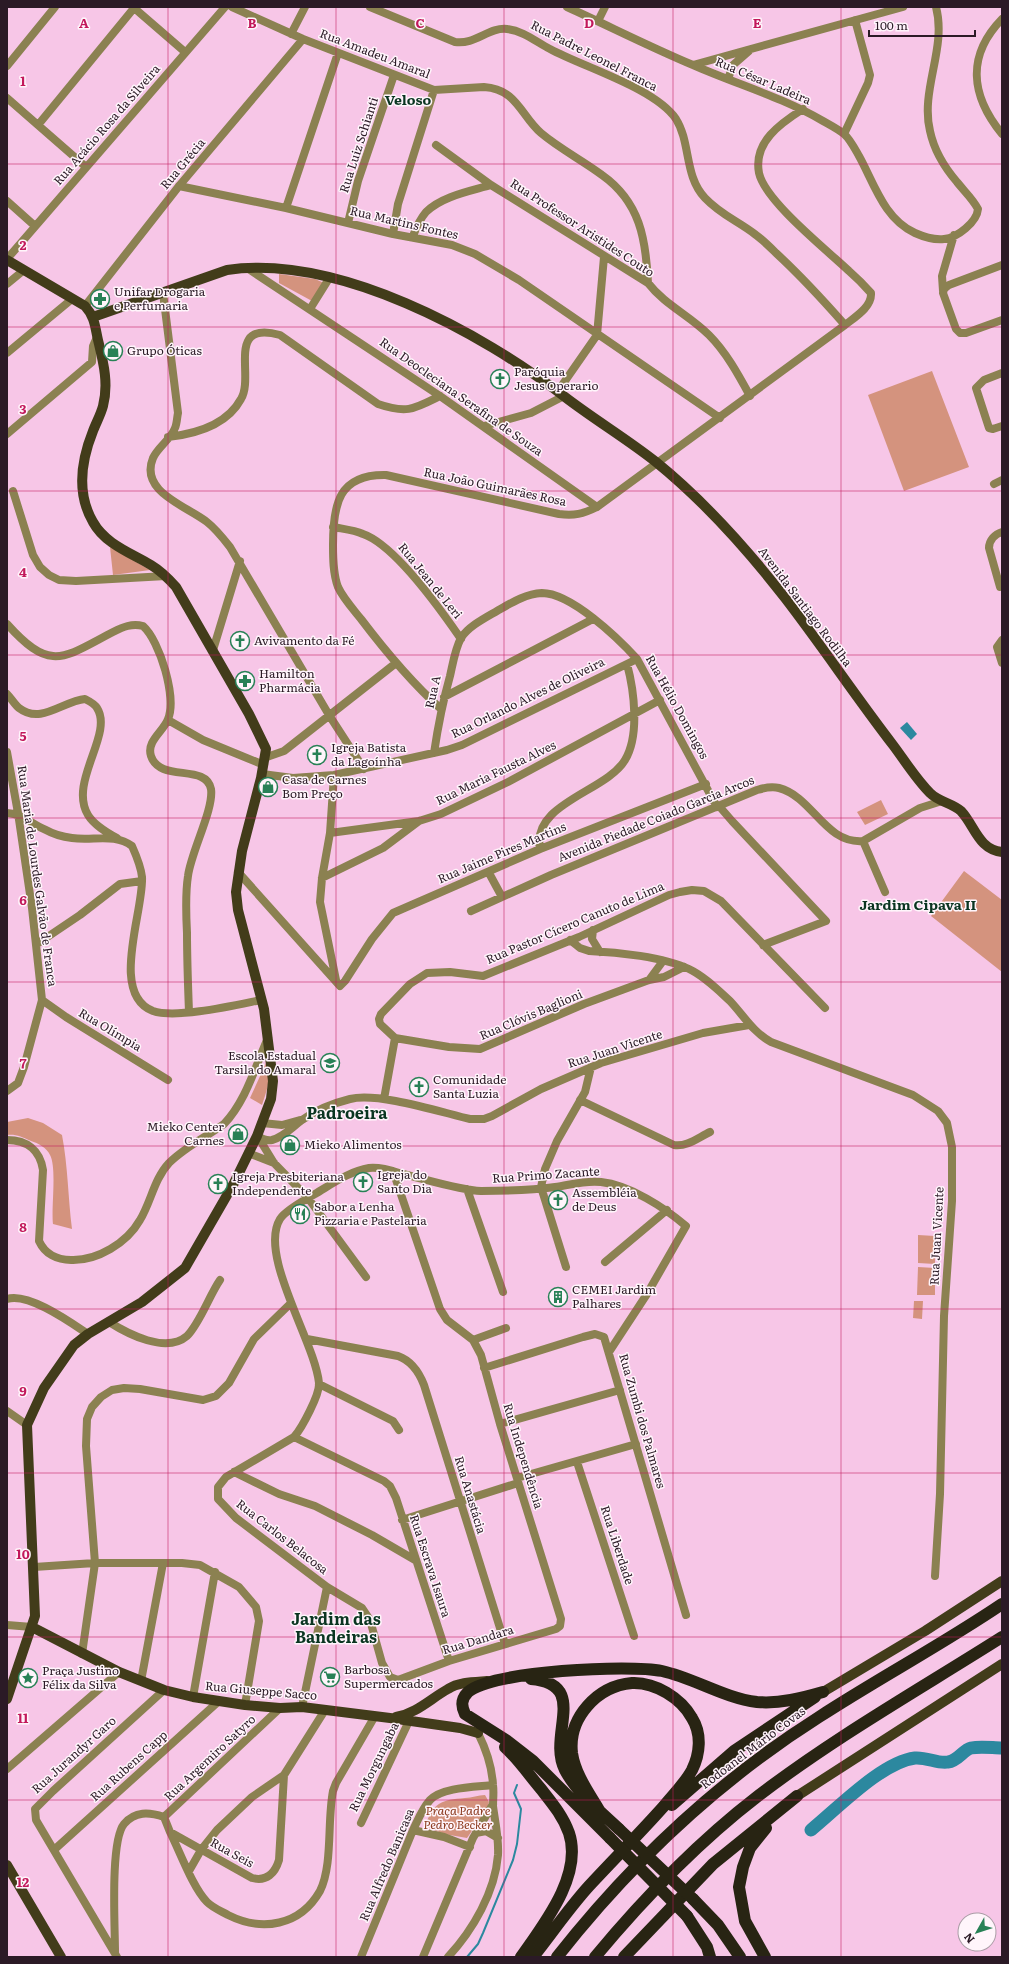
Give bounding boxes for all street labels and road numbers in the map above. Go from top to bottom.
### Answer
street label: Rua Padre Leonel Franca [528,15,662,95]
street label: Rua Amadeu Amaral [317,24,433,83]
street label: Rua César Ladeira [713,52,815,109]
street label: Rua Acácio Rosa da Silveira [49,60,164,189]
street label: Rua Luiz Schianti [334,95,382,195]
street label: Rua Grécia [155,133,209,193]
street label: Rua Professor Aristides Couto [507,174,658,281]
street label: Rua Martins Fontes [348,201,461,243]
street label: Rua Deocleciana Serafina de Souza [376,333,547,460]
street label: Rua João Guimarães Rosa [422,462,569,510]
street label: Rua Jean de Leri [395,539,467,622]
street label: Avenida Santiago Rodilha [755,543,857,671]
street label: Rua Hélio Domingos [642,651,714,762]
street label: Rua Orlando Alves de Oliveira [448,652,608,742]
street label: Rua A [419,673,445,710]
street label: Rua Maria Fausta Alves [432,735,559,809]
street label: Rua Maria de Lourdes Galvão de Franca [14,764,63,988]
street label: Avenida Piedade Coiado Garcia Arcos [555,770,757,866]
street label: Rua Jaime Pires Martins [435,817,569,887]
street label: Rua Pastor Cícero Canuto de Lima [483,876,667,968]
street label: Rua Clóvis Baglioni [476,984,585,1044]
street label: Rua Olímpia [75,1003,146,1055]
street label: Rua Juan Vicente [565,1024,664,1072]
street label: Rua Primo Zacante [492,1161,600,1187]
street label: Rua Juan Vicente [924,1186,948,1286]
street label: Rua Zumbi dos Palmares [615,1351,671,1491]
street label: Rua Independência [499,1401,549,1511]
street label: Rua Anastácia [451,1454,491,1536]
street label: Rua Carlos Belacosa [233,1495,333,1578]
street label: Rua Liberdade [597,1503,639,1587]
street label: Rua Escrava Isaura [406,1512,456,1620]
street label: Rua Dandara [440,1619,516,1658]
street label: Rua Giuseppe Sacco [204,1676,318,1704]
street label: Rodoanel Mário Covas [696,1701,809,1793]
street label: Rua Argemiro Satyro [159,1710,259,1805]
street label: Rua Jurandyr Garo [27,1711,120,1797]
street label: Rua Morgungaba [344,1718,403,1814]
street label: Rua Rubens Capp [86,1726,171,1805]
street label: Rua Alfredo Banicasa [354,1805,418,1924]
street label: Rua Seis [207,1833,258,1872]

